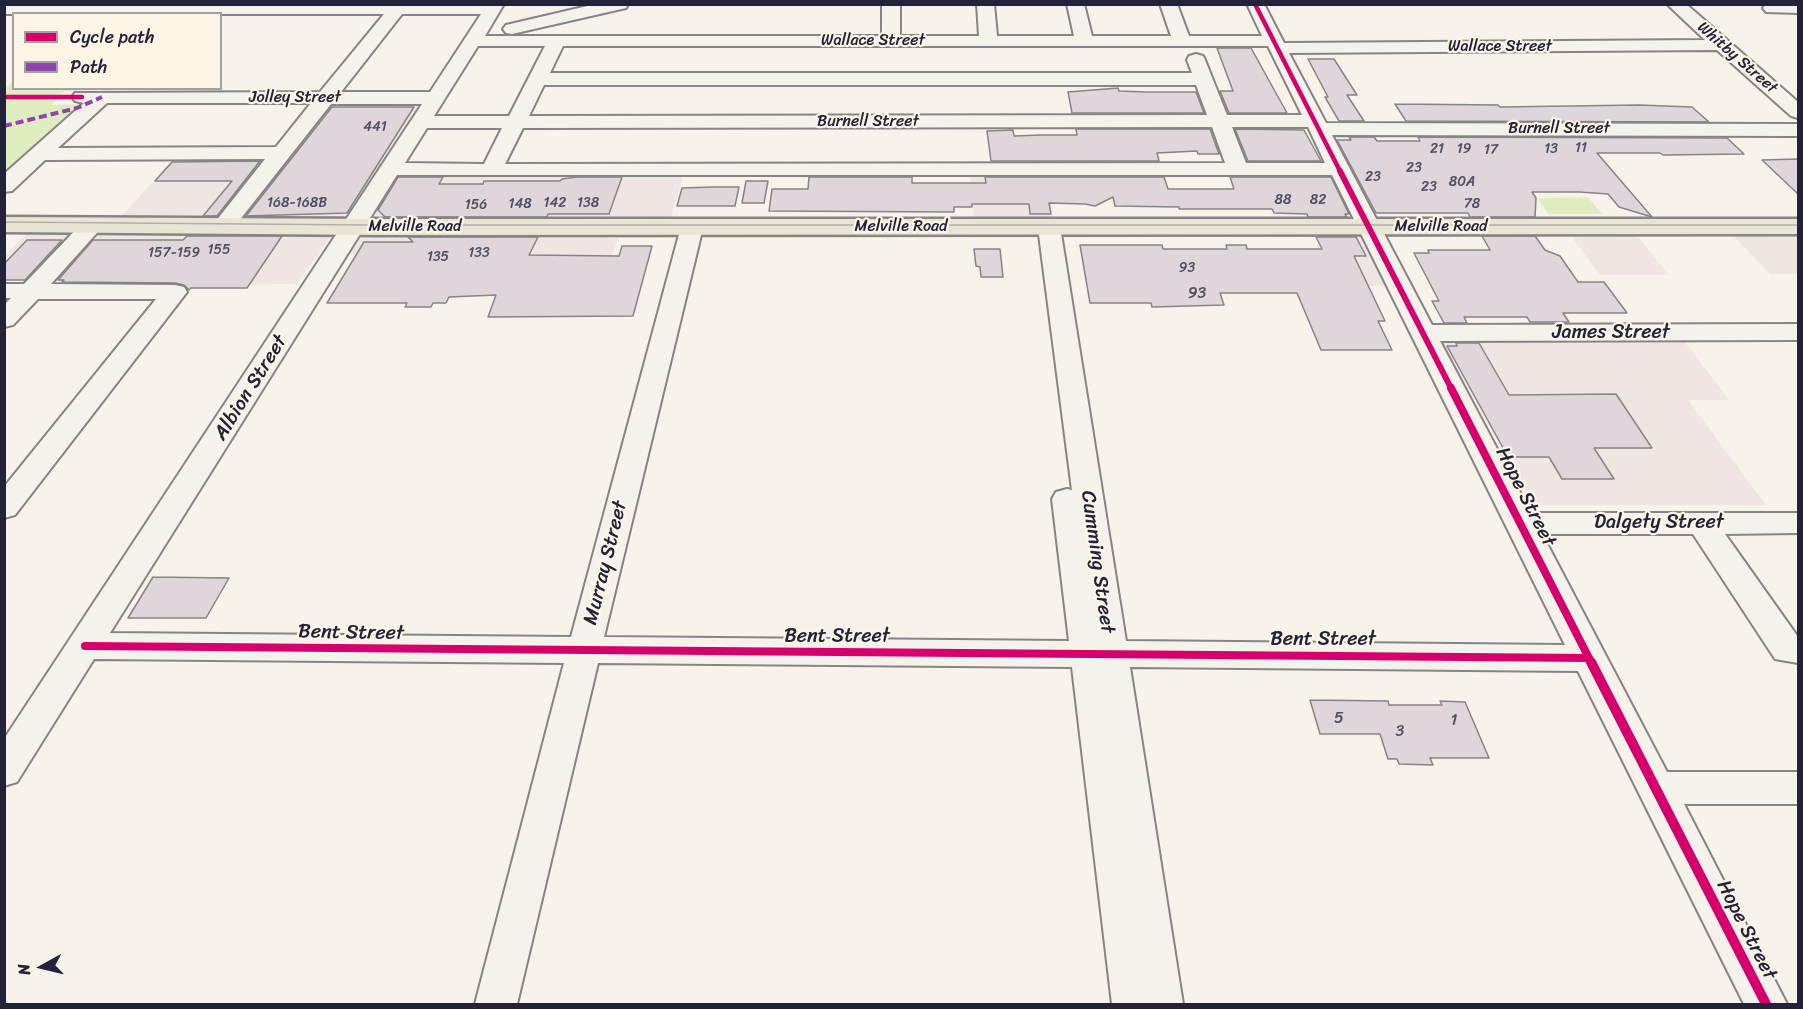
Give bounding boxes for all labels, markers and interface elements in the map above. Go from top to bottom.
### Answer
legend [12,12,222,90]
street label: Whitby Street [1693,18,1781,98]
text: Cycle path [70,21,154,53]
street label: Wallace Street [821,31,925,51]
street label: Wallace Street [1448,37,1552,57]
text: Path [70,51,107,83]
street label: Jolley Street [249,88,341,108]
street label: Burnell Street [817,112,919,132]
house number: 441 [363,119,387,135]
street label: Burnell Street [1508,119,1610,139]
house number: 11 [1575,140,1587,156]
house number: 21 [1430,141,1444,157]
house number: 19 [1457,141,1471,157]
house number: 13 [1544,141,1558,157]
house number: 17 [1484,142,1498,158]
house number: 23 [1406,160,1422,176]
house number: 23 [1365,169,1381,185]
house number: 80A [1449,174,1475,190]
house number: 23 [1421,179,1437,195]
house number: 88 [1275,192,1291,208]
house number: 82 [1310,192,1326,208]
house number: 168-168B [267,195,327,211]
house number: 142 [544,195,566,211]
house number: 138 [577,195,599,211]
house number: 148 [508,196,532,212]
house number: 78 [1464,196,1480,212]
house number: 156 [465,197,487,213]
street label: Melville Road [369,217,461,237]
street label: Melville Road [855,217,947,237]
street label: Melville Road [1395,217,1487,237]
house number: 155 [207,242,231,258]
house number: 157-159 [148,245,200,261]
house number: 133 [468,245,490,261]
house number: 135 [427,249,449,265]
house number: 93 [1179,260,1195,276]
house number: 93 [1188,284,1206,304]
street label: James Street [1552,321,1670,345]
street label: Albion Street [209,331,293,445]
street label: Hope Street [1490,443,1560,551]
street label: Cumming Street [1075,489,1119,635]
street label: Murray Street [579,498,633,628]
street label: Dalgety Street [1594,511,1724,535]
street label: Bent Street [298,620,404,646]
street label: Bent Street [784,625,890,649]
street label: Bent Street [1270,628,1376,652]
house number: 5 [1334,709,1344,729]
house number: 1 [1451,711,1457,731]
house number: 3 [1396,722,1404,742]
street label: Hope Street [1711,876,1781,984]
north arrow [12,937,72,997]
text: N [9,962,39,977]

